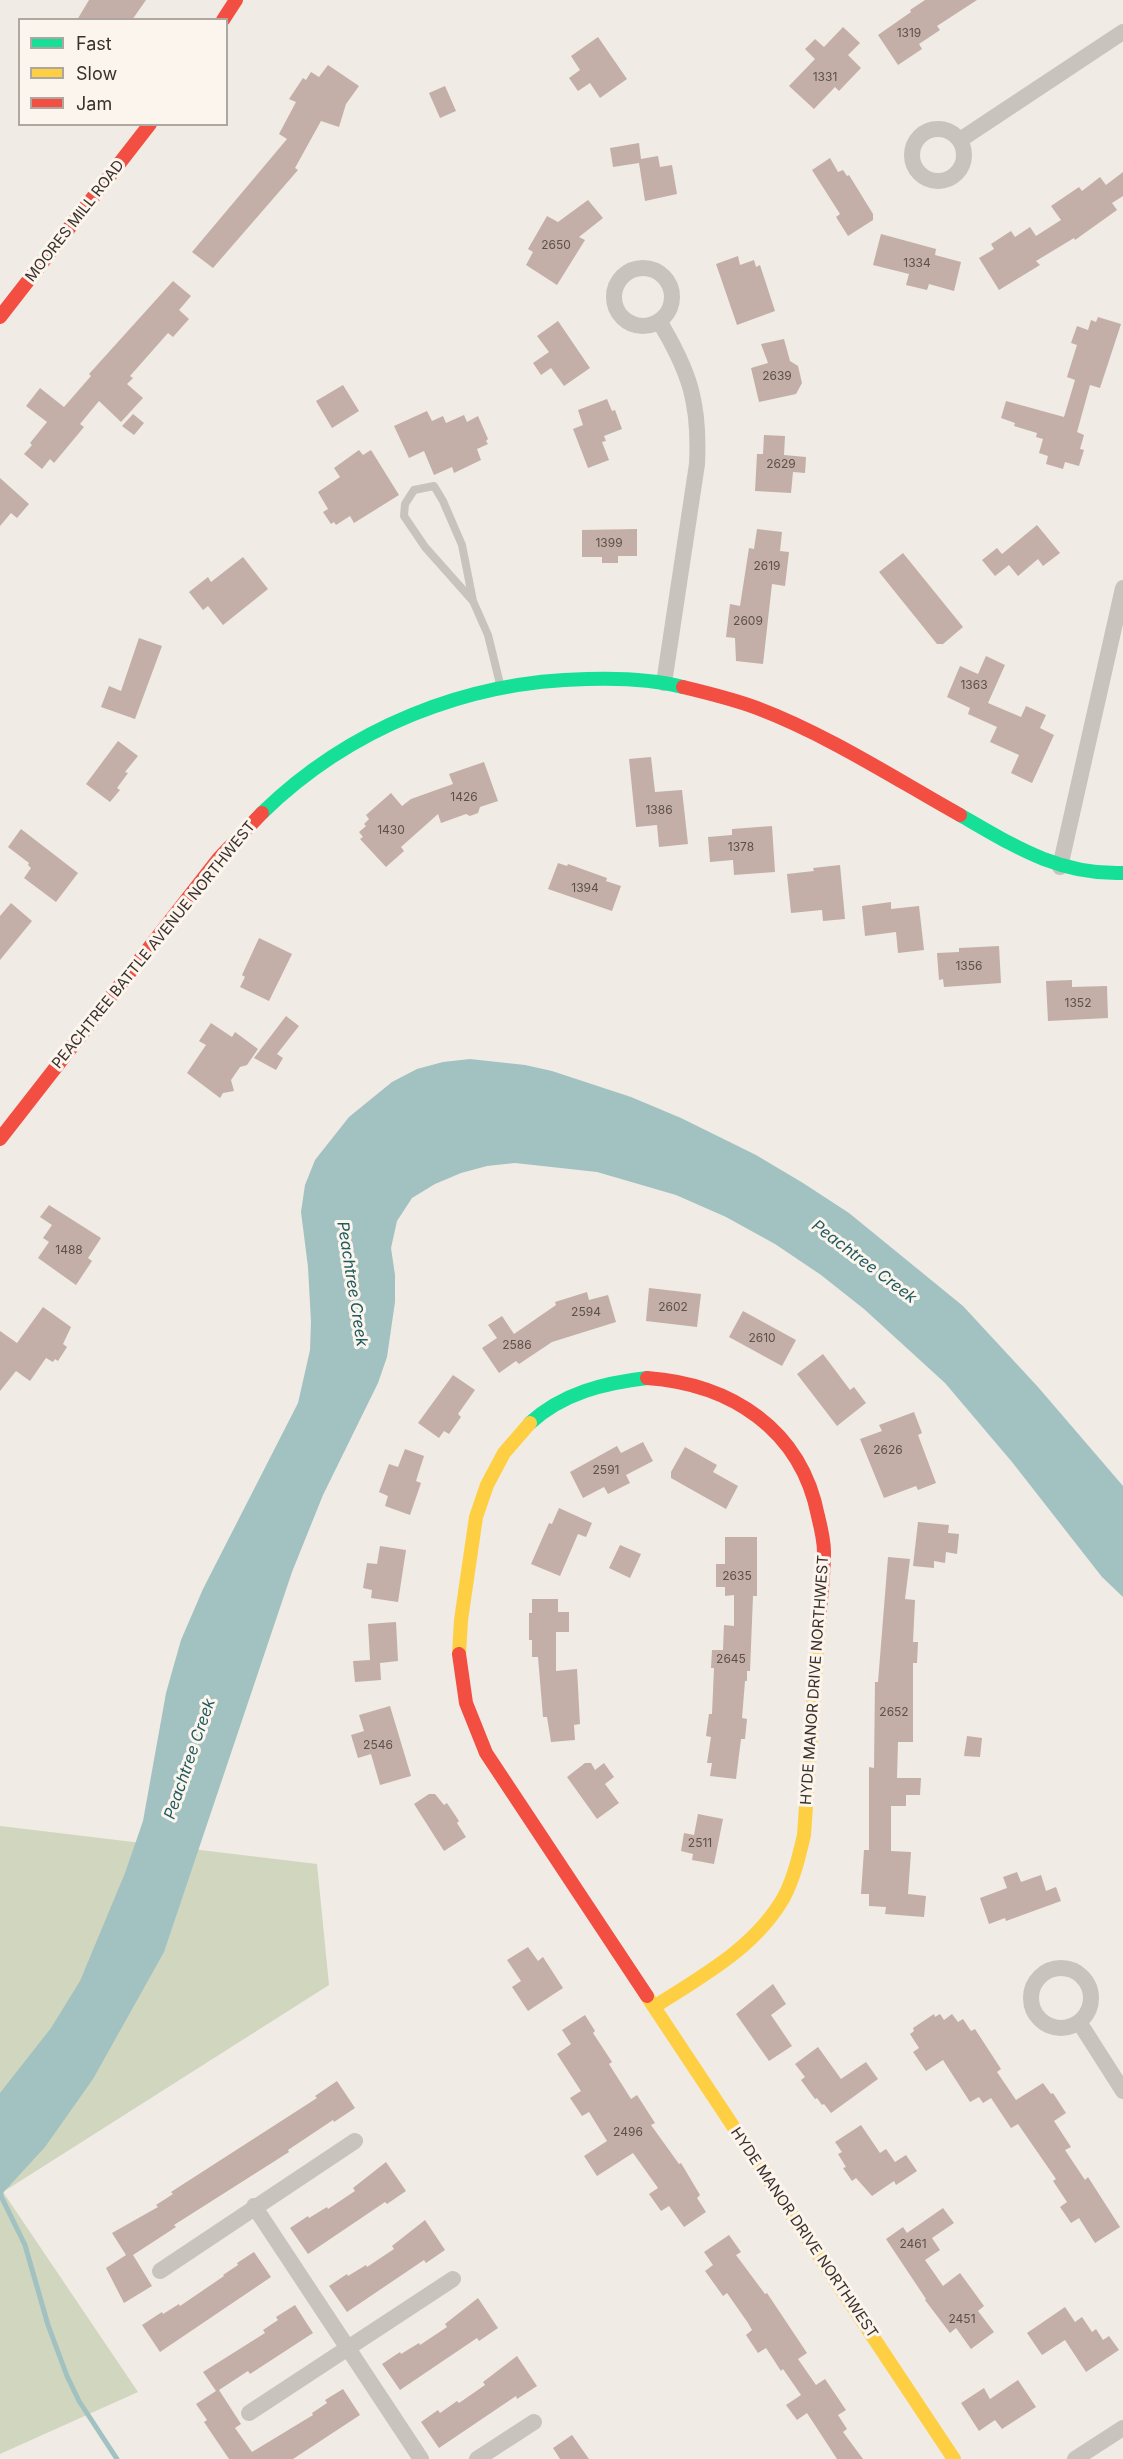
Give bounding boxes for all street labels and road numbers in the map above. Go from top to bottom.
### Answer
street label: MOORES MILL ROAD [22,157,128,285]
street label: PEACHTREE BATTLE AVENUE NORTHWEST [49,818,259,1072]
street label: HYDE MANOR DRIVE NORTHWEST [797,1554,833,1806]
street label: HYDE MANOR DRIVE NORTHWEST [727,2124,881,2342]

